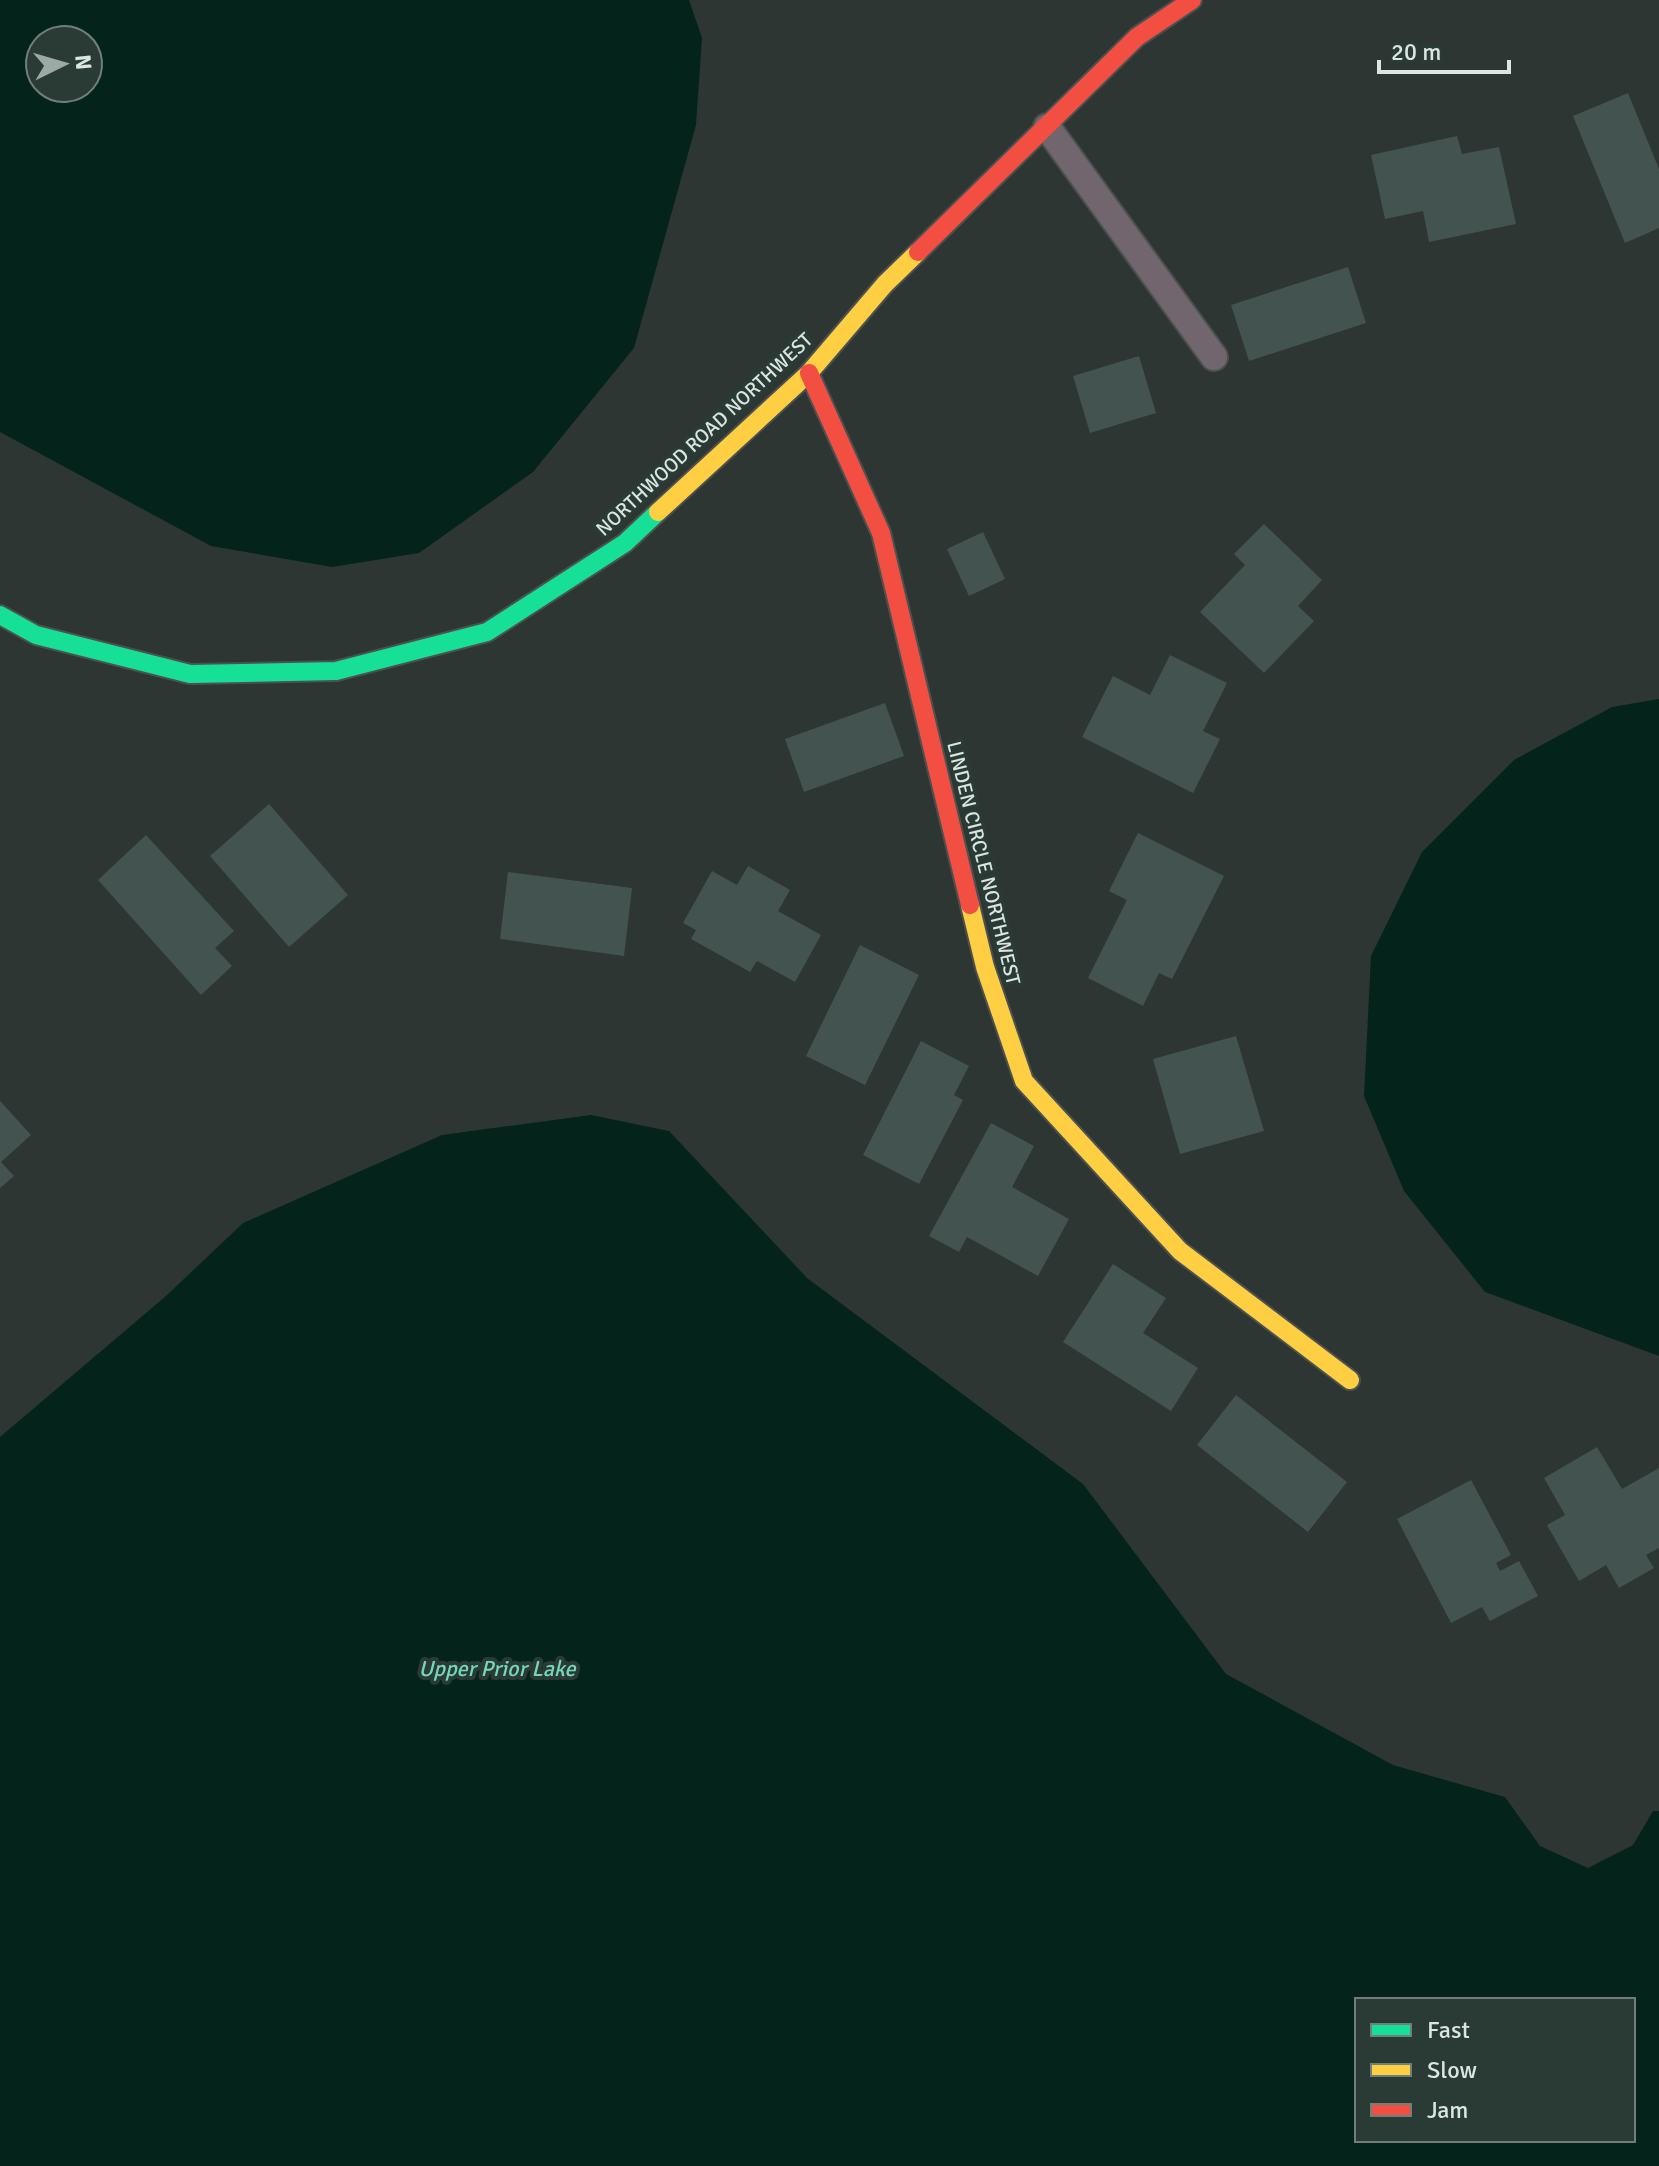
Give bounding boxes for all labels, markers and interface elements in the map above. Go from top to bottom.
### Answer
north arrow [24,24,104,104]
scale bar [1379,24,1509,74]
text: 20 m [1391,37,1441,67]
text: N [69,53,98,71]
street label: NORTHWOOD ROAD NORTHWEST [591,327,818,541]
street label: LINDEN CIRCLE NORTHWEST [941,739,1026,988]
water label: Upper Prior Lake [419,1655,576,1682]
legend [1355,1998,1635,2142]
text: Fast [1427,2015,1470,2045]
text: Slow [1427,2055,1477,2085]
text: Jam [1427,2095,1468,2125]

